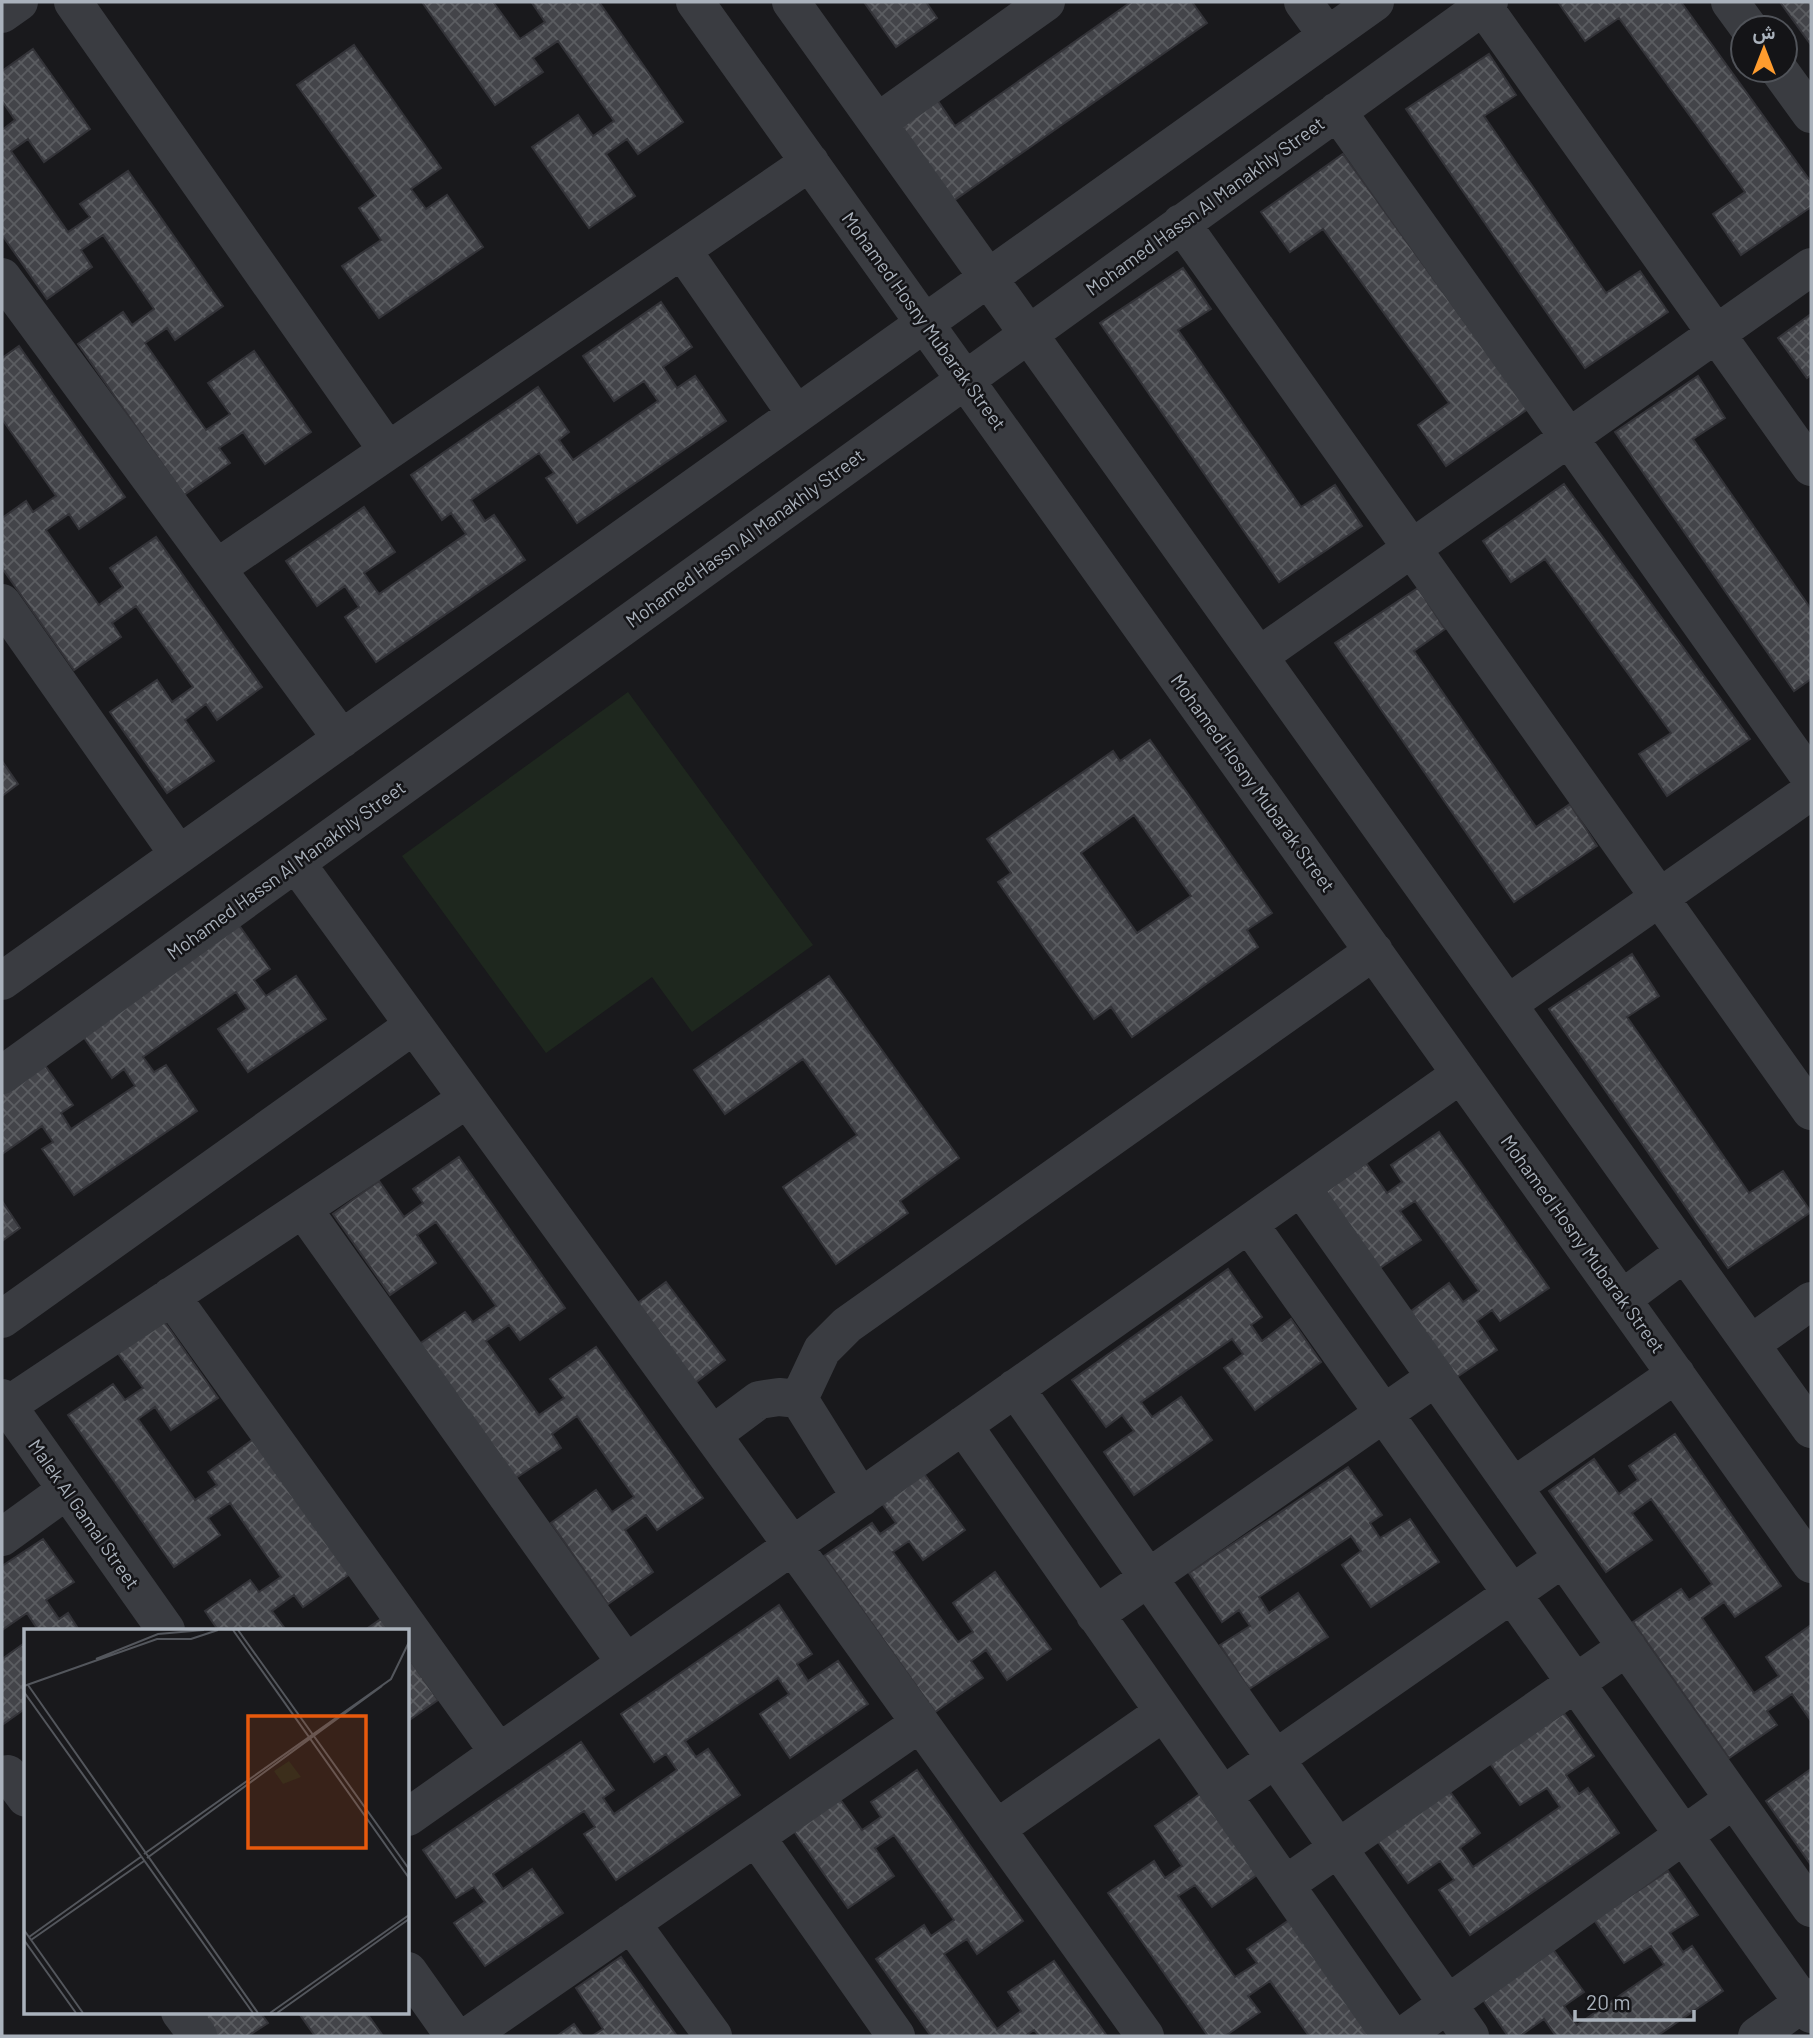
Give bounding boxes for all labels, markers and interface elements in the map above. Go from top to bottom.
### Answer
north arrow [1729,14,1799,84]
text: ش [1753,20,1776,44]
street label: Mohamed Hassn Al Manakhly Street [1081,111,1329,300]
street label: Mohamed Hosny Mubarak Street [838,207,1011,434]
street label: Mohamed Hassn Al Manakhly Street [621,443,869,632]
street label: Mohamed Hosny Mubarak Street [1167,669,1340,896]
street label: Mohamed Hassn Al Manakhly Street [162,775,410,964]
street label: Mohamed Hosny Mubarak Street [1497,1130,1670,1357]
street label: Malek Al Gamal Street [24,1434,145,1593]
inset map [24,1629,410,2014]
scale bar [1575,1979,1694,2023]
text: 20 m [1586,1989,1631,2014]

